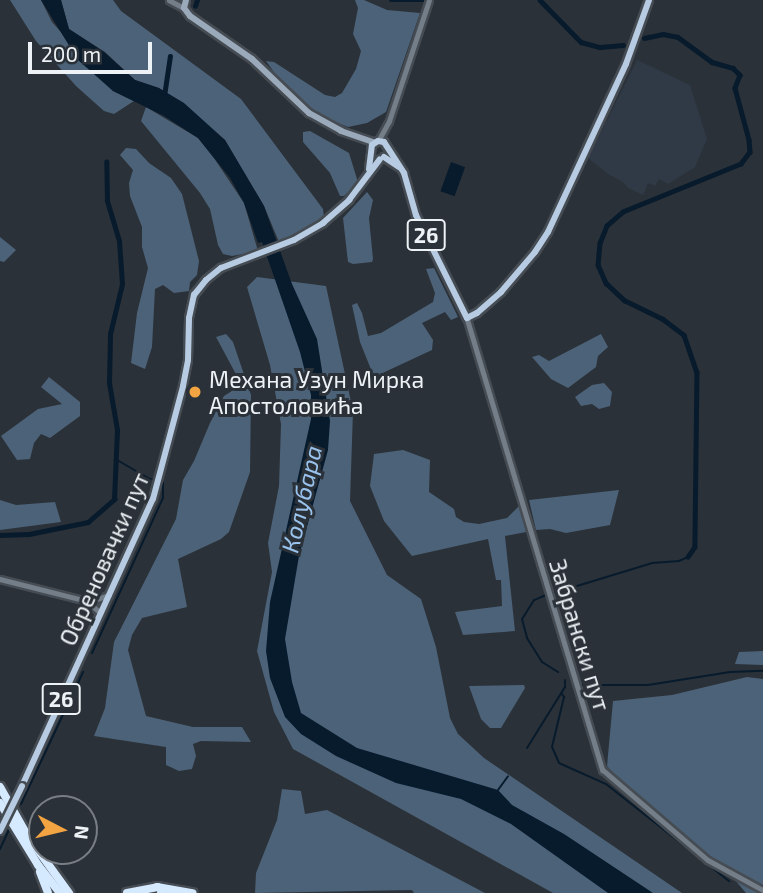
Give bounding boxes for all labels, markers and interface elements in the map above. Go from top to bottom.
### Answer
scale bar [32,28,156,72]
text: 200 m [41,41,101,66]
road number: 26 [405,218,447,252]
place label: Механа Узун Мирка Апостоловића [209,365,424,419]
marker: Механа Узун Мирка Апостоловића [187,384,203,400]
water label: Колубара [275,443,327,555]
street label: Обреновачки пут [54,468,154,650]
street label: Забрански пут [544,556,616,714]
road number: 26 [40,682,82,716]
north arrow [28,795,98,865]
text: N [70,824,95,841]

